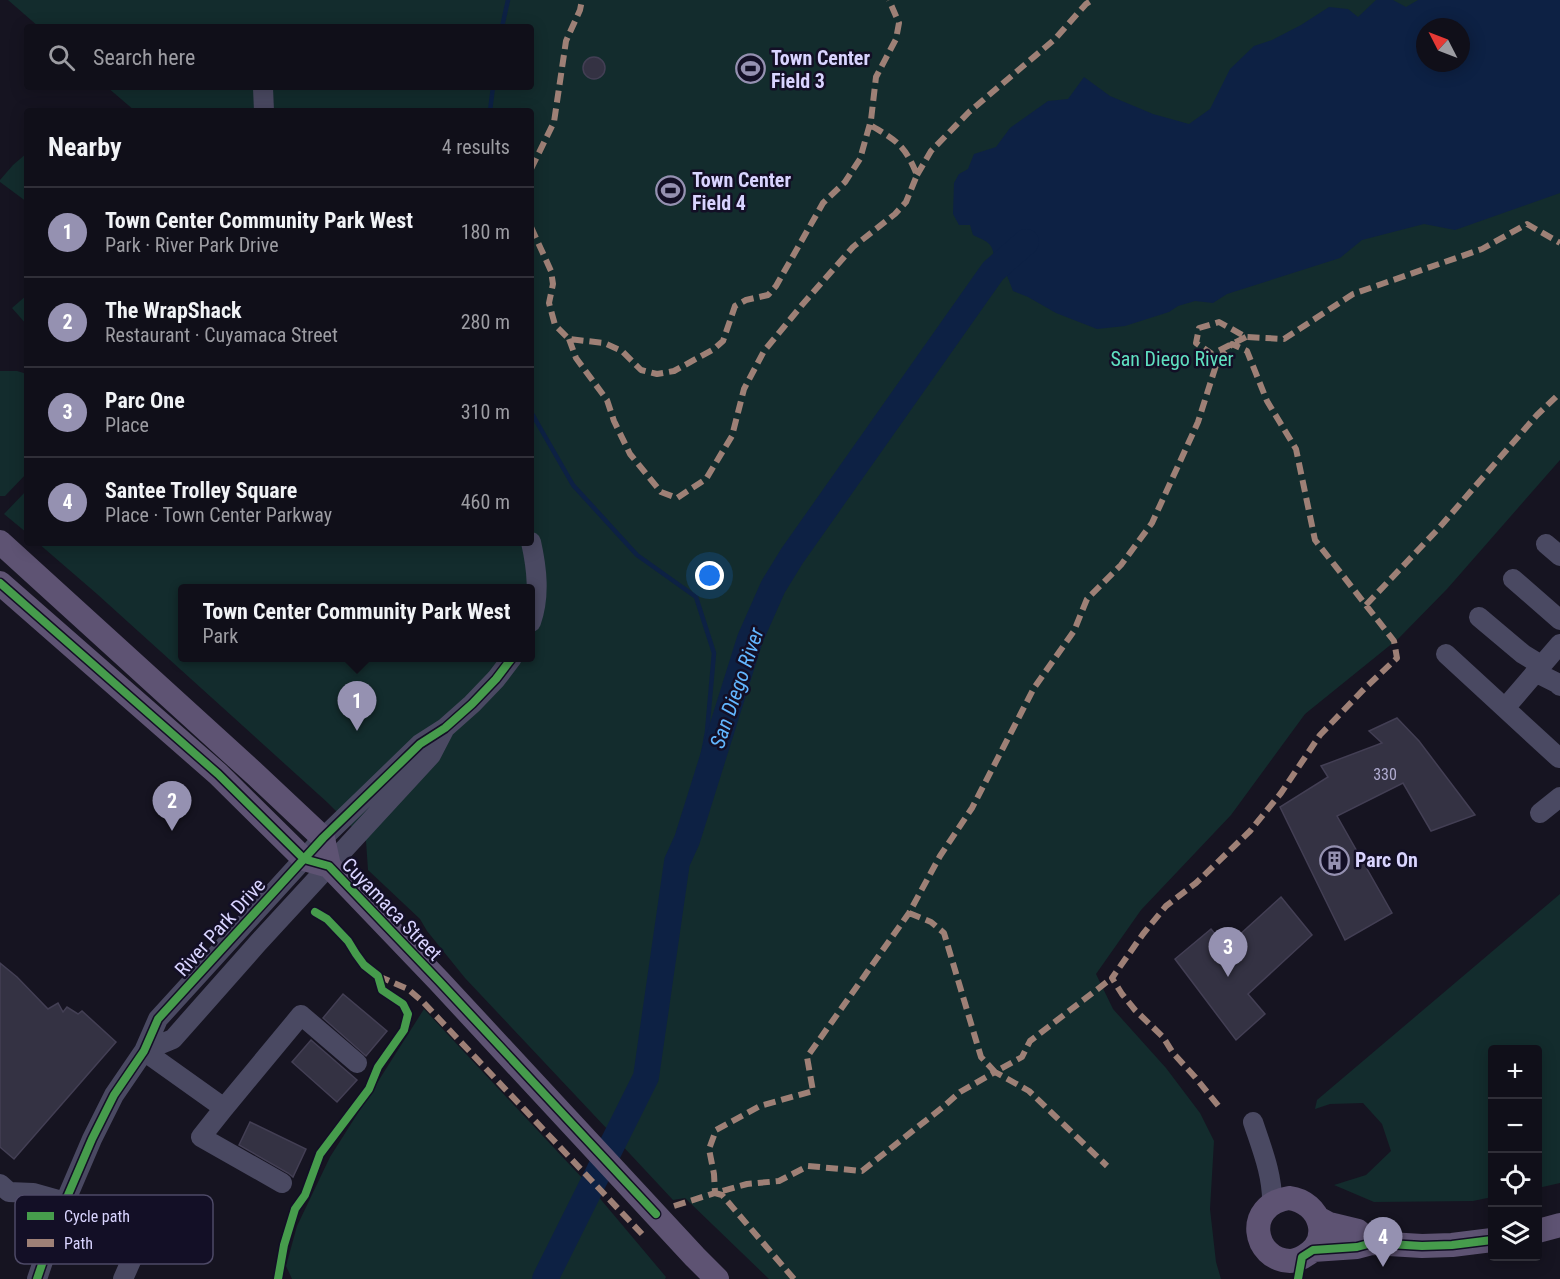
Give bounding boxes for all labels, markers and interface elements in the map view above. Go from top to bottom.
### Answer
north arrow [1416,18,1470,72]
search box [24,24,534,90]
icon: search [45,41,78,74]
text: Search here [93,45,195,70]
place label: Town Center Field 3 [771,46,870,93]
sports icon: Town Center Field 3 [734,53,766,85]
text: Nearby [48,132,122,162]
text: 4 results [442,135,510,159]
place label: Town Center Field 4 [692,168,791,215]
sports icon: Town Center Field 4 [655,175,687,207]
text: Town Center Community Park West [105,208,413,233]
text: 1 [62,220,73,244]
text: 180 m [461,220,510,244]
text: Park · River Park Drive [105,233,279,257]
text: The WrapShack [105,298,242,323]
text: 2 [62,310,73,334]
text: 280 m [461,310,510,334]
text: Restaurant · Cuyamaca Street [105,323,338,347]
park label: San Diego River [1110,347,1234,371]
text: Parc One [105,388,185,413]
text: 3 [62,400,73,424]
text: 310 m [461,400,510,424]
text: Place [105,413,149,437]
text: Santee Trolley Square [105,478,297,503]
text: 4 [62,490,73,514]
text: 460 m [461,490,510,514]
text: Place · Town Center Parkway [105,503,332,527]
your location [695,561,724,590]
popup [178,584,535,662]
text: Town Center Community Park West [203,599,511,624]
text: Park [203,624,238,648]
water label: San Diego River [705,624,769,751]
pin: 1 [338,682,376,731]
house number: 330 [1373,765,1397,784]
pin: 2 [152,782,192,831]
building icon: Parc On [1318,844,1350,876]
place label: Parc On [1355,848,1418,872]
street label: Cuyamaca Street [337,853,447,965]
street label: River Park Drive [170,873,270,981]
pin: 3 [1208,928,1248,977]
map controls [1488,1045,1542,1261]
button: + [1488,1045,1542,1099]
button: − [1488,1099,1542,1153]
button: locate [1488,1153,1542,1207]
legend [15,1195,213,1264]
text: Cycle path [64,1207,130,1226]
button: layers [1488,1207,1542,1261]
pin: 4 [1364,1218,1402,1267]
text: Path [64,1234,93,1253]

